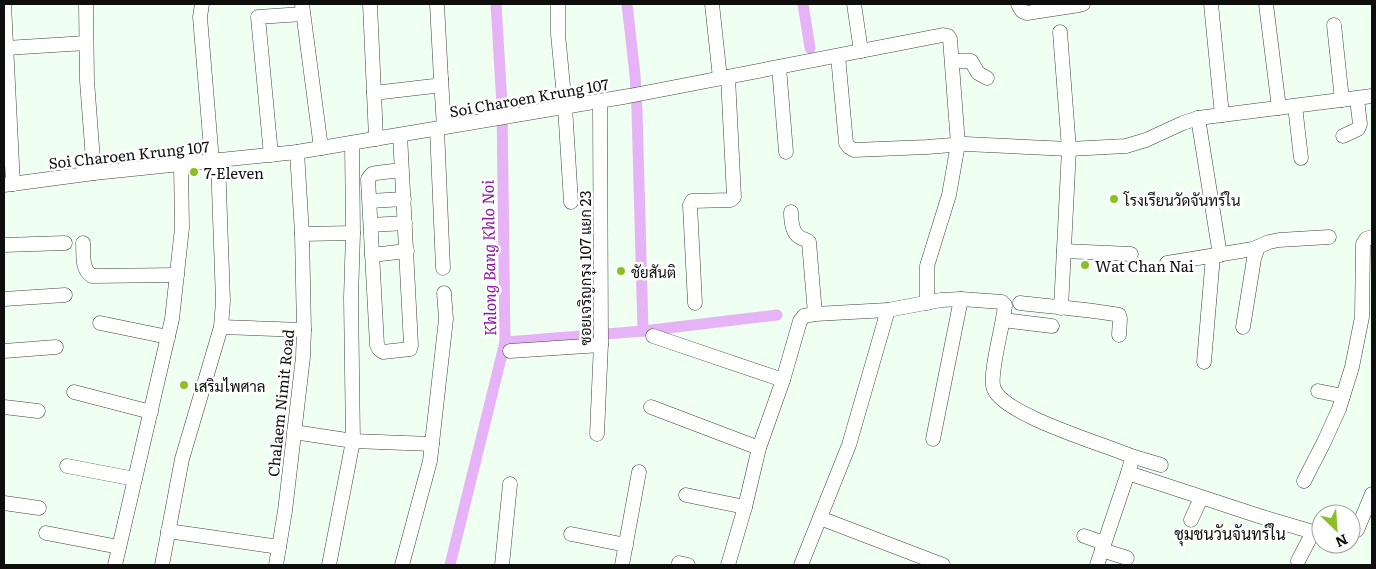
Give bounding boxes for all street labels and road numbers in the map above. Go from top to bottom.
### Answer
street label: Soi Charoen Krung 107 [447,72,611,122]
street label: Soi Charoen Krung 107 [47,134,211,174]
street label: ซอยเจริญกรุง 107 แยก 23 [573,190,597,346]
street label: Chalaem Nimit Road [261,328,299,478]

